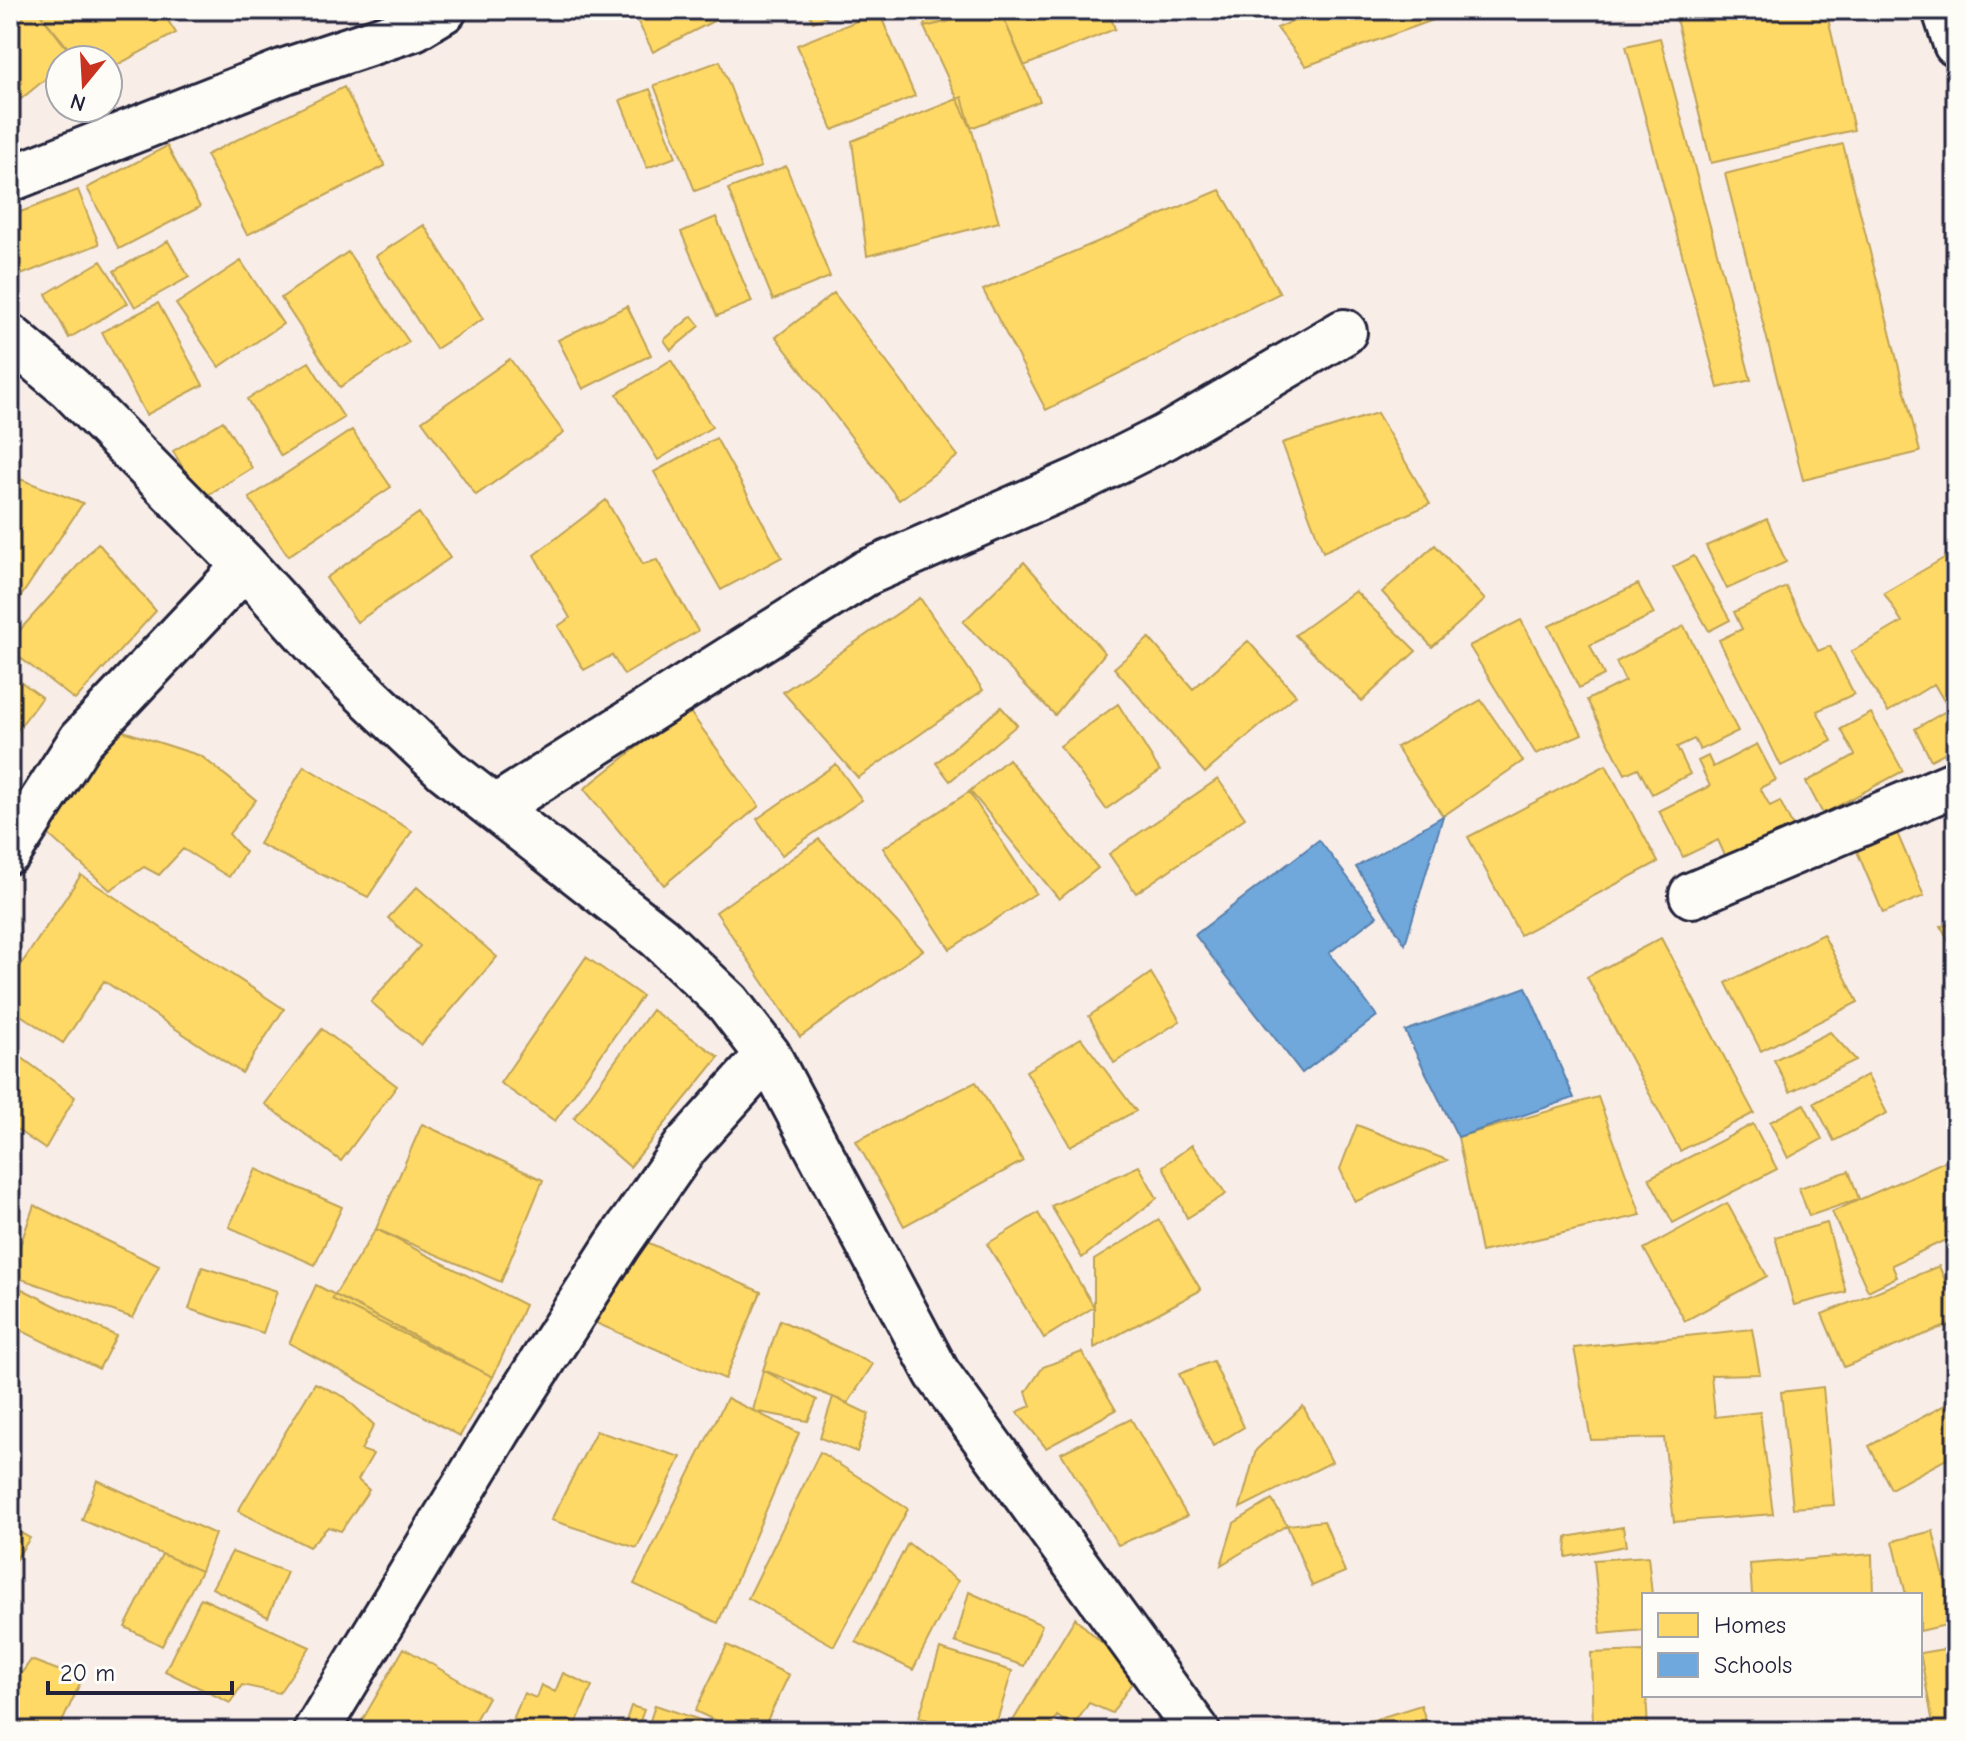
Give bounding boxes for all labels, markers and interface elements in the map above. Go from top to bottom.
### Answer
north arrow [44,44,124,124]
text: N [67,87,89,117]
legend [1642,1593,1922,1697]
text: Homes [1714,1611,1786,1639]
scale bar [48,1645,232,1695]
text: Schools [1714,1651,1792,1679]
text: 20 m [60,1659,115,1687]

